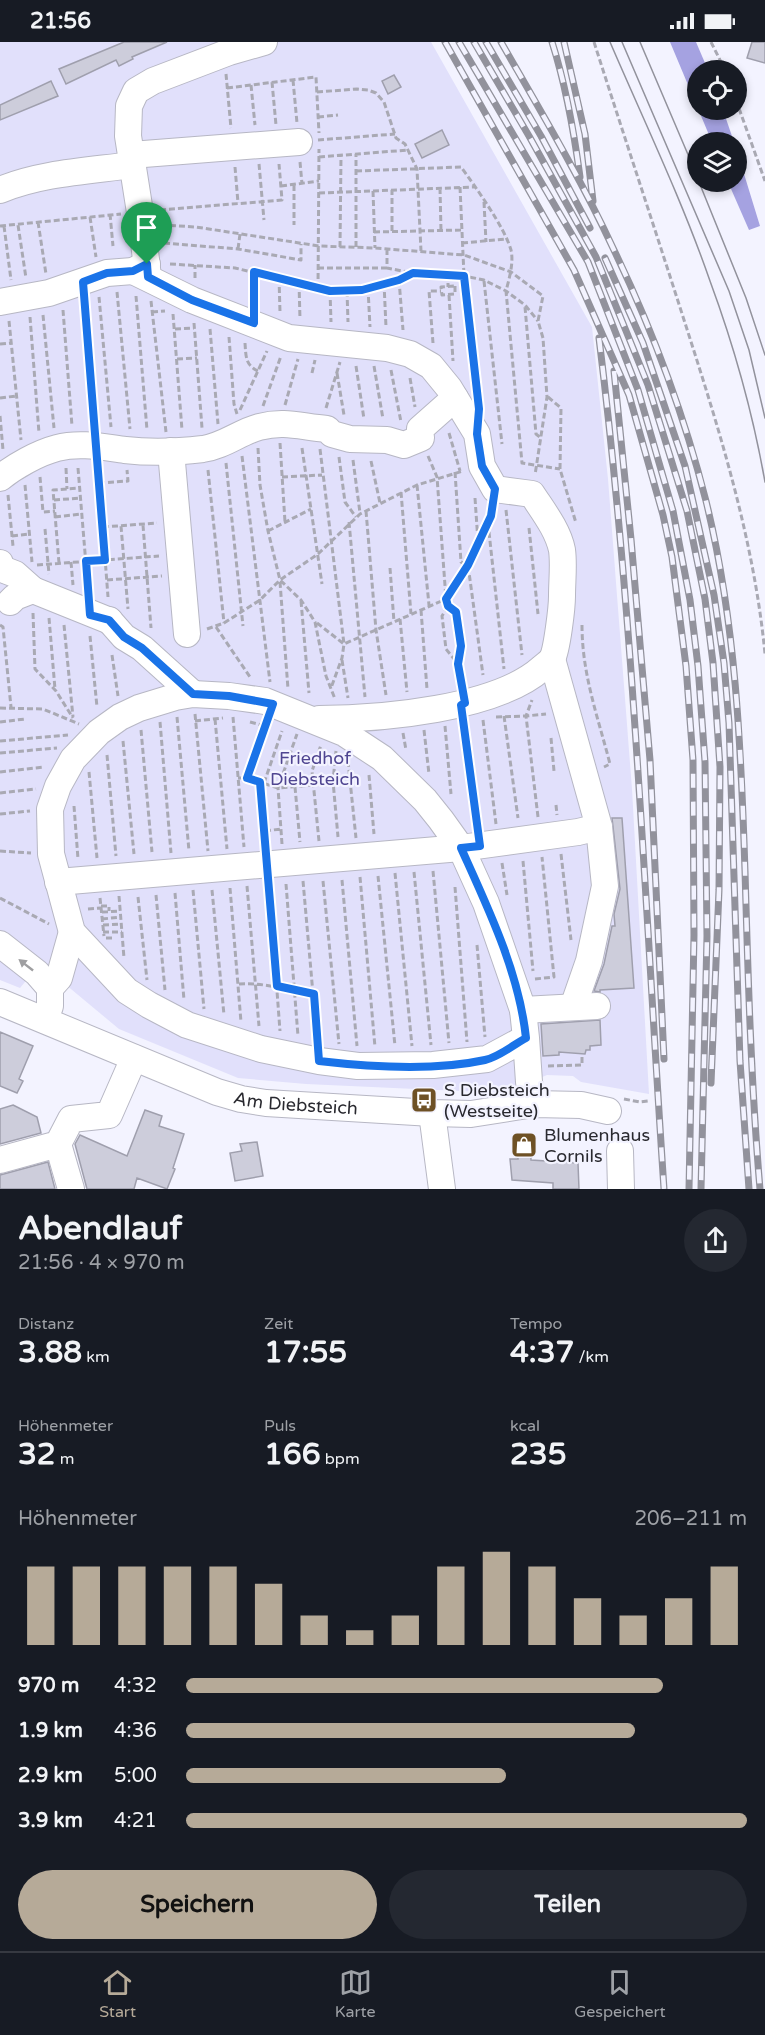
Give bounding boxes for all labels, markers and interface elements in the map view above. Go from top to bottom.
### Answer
text: 21:56 [30,8,91,34]
map controls [687,60,747,192]
button: locate [687,60,747,120]
button: layers [687,132,747,192]
pin [121,202,172,264]
icon: arrive [130,211,163,244]
park label: Friedhof Diebsteich [270,747,360,790]
one-way arrow [19,959,34,971]
place label: S Diebsteich (Westseite) [444,1079,550,1122]
bus stop icon: S Diebsteich (Westseite) [409,1085,439,1115]
street label: Am Diebsteich [231,1086,359,1120]
place label: Blumenhaus Cornils [544,1124,650,1167]
shop icon: Blumenhaus Cornils [509,1130,539,1160]
text: Abendlauf [18,1209,182,1248]
button: share [684,1209,747,1272]
text: 21:56 · 4 × 970 m [18,1251,185,1275]
text: Distanz [18,1314,74,1334]
text: Zeit [264,1314,293,1334]
text: Tempo [510,1314,562,1334]
text: 3.88 [18,1334,82,1371]
text: 17:55 [264,1334,347,1371]
text: 4:37 [510,1334,574,1371]
text: km [82,1347,110,1367]
text: /km [574,1347,609,1367]
text: Höhenmeter [18,1416,113,1436]
text: Puls [264,1416,296,1436]
text: kcal [510,1416,540,1436]
text: 32 [18,1436,56,1473]
text: 166 [264,1436,321,1473]
text: 235 [510,1436,567,1473]
text: m [56,1449,75,1469]
text: bpm [321,1449,360,1469]
text: Höhenmeter [18,1507,137,1531]
text: 206–211 m [634,1507,747,1531]
text: 970 m [18,1674,79,1698]
text: 4:32 [114,1674,157,1698]
text: 1.9 km [18,1719,83,1743]
text: 4:36 [114,1719,157,1743]
text: 2.9 km [18,1764,83,1788]
text: 5:00 [114,1764,157,1788]
text: 3.9 km [18,1809,83,1833]
text: 4:21 [114,1809,157,1833]
button: Speichern [18,1870,377,1939]
button: Teilen [389,1870,747,1939]
tab: Start [99,1966,136,2022]
tab: Karte [335,1966,376,2022]
tab: Gespeichert [574,1966,666,2022]

